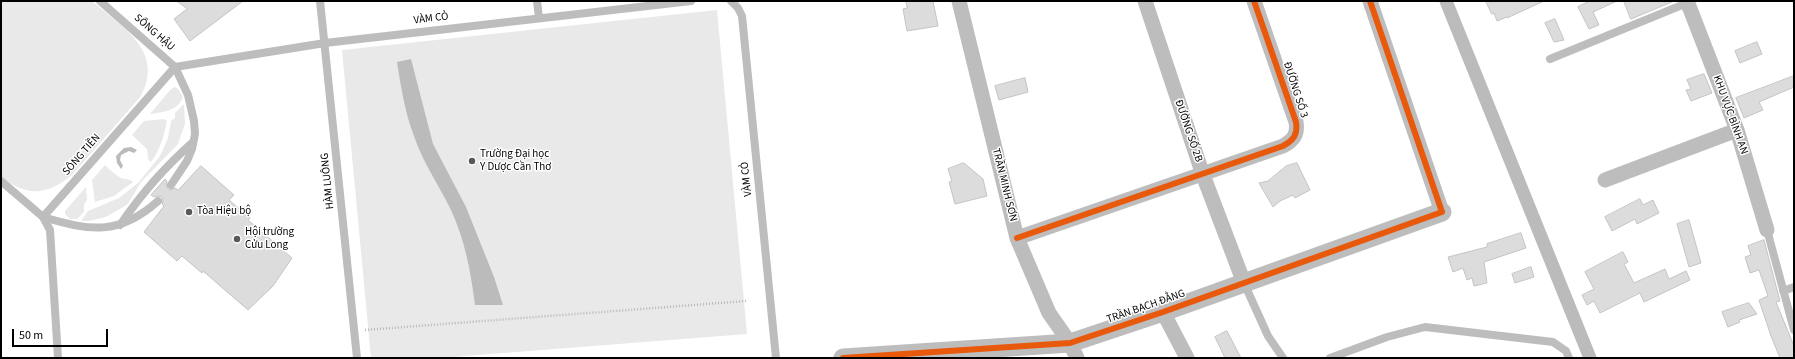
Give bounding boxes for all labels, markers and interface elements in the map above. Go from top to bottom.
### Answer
street label: VÀM CỎ [413,10,449,28]
street label: SÔNG HẬU [131,12,177,54]
street label: ĐƯỜNG SỐ 3 [1280,60,1310,120]
street label: KHU VỰC BÌNH AN [1710,74,1750,156]
street label: ĐƯỜNG SỐ 2B [1171,98,1205,164]
street label: SÔNG TIỀN [60,131,104,179]
street label: TRẦN MINH SƠN [989,147,1019,223]
place label: Trường Đại học Y Dược Cần Thơ [480,148,551,174]
street label: HÀM LUÔNG [318,152,338,210]
marker: Trường Đại học Y Dược Cần Thơ [467,156,477,166]
street label: VÀM CỎ [739,161,755,197]
place label: Tòa Hiệu bộ [197,205,251,219]
marker: Tòa Hiệu bộ [184,207,194,217]
place label: Hội trường Cửu Long [245,226,294,252]
marker: Hội trường Cửu Long [232,234,242,244]
street label: TRẦN BẠCH ĐẰNG [1105,287,1187,327]
scale bar [14,321,110,347]
text: 50 m [19,327,43,344]

